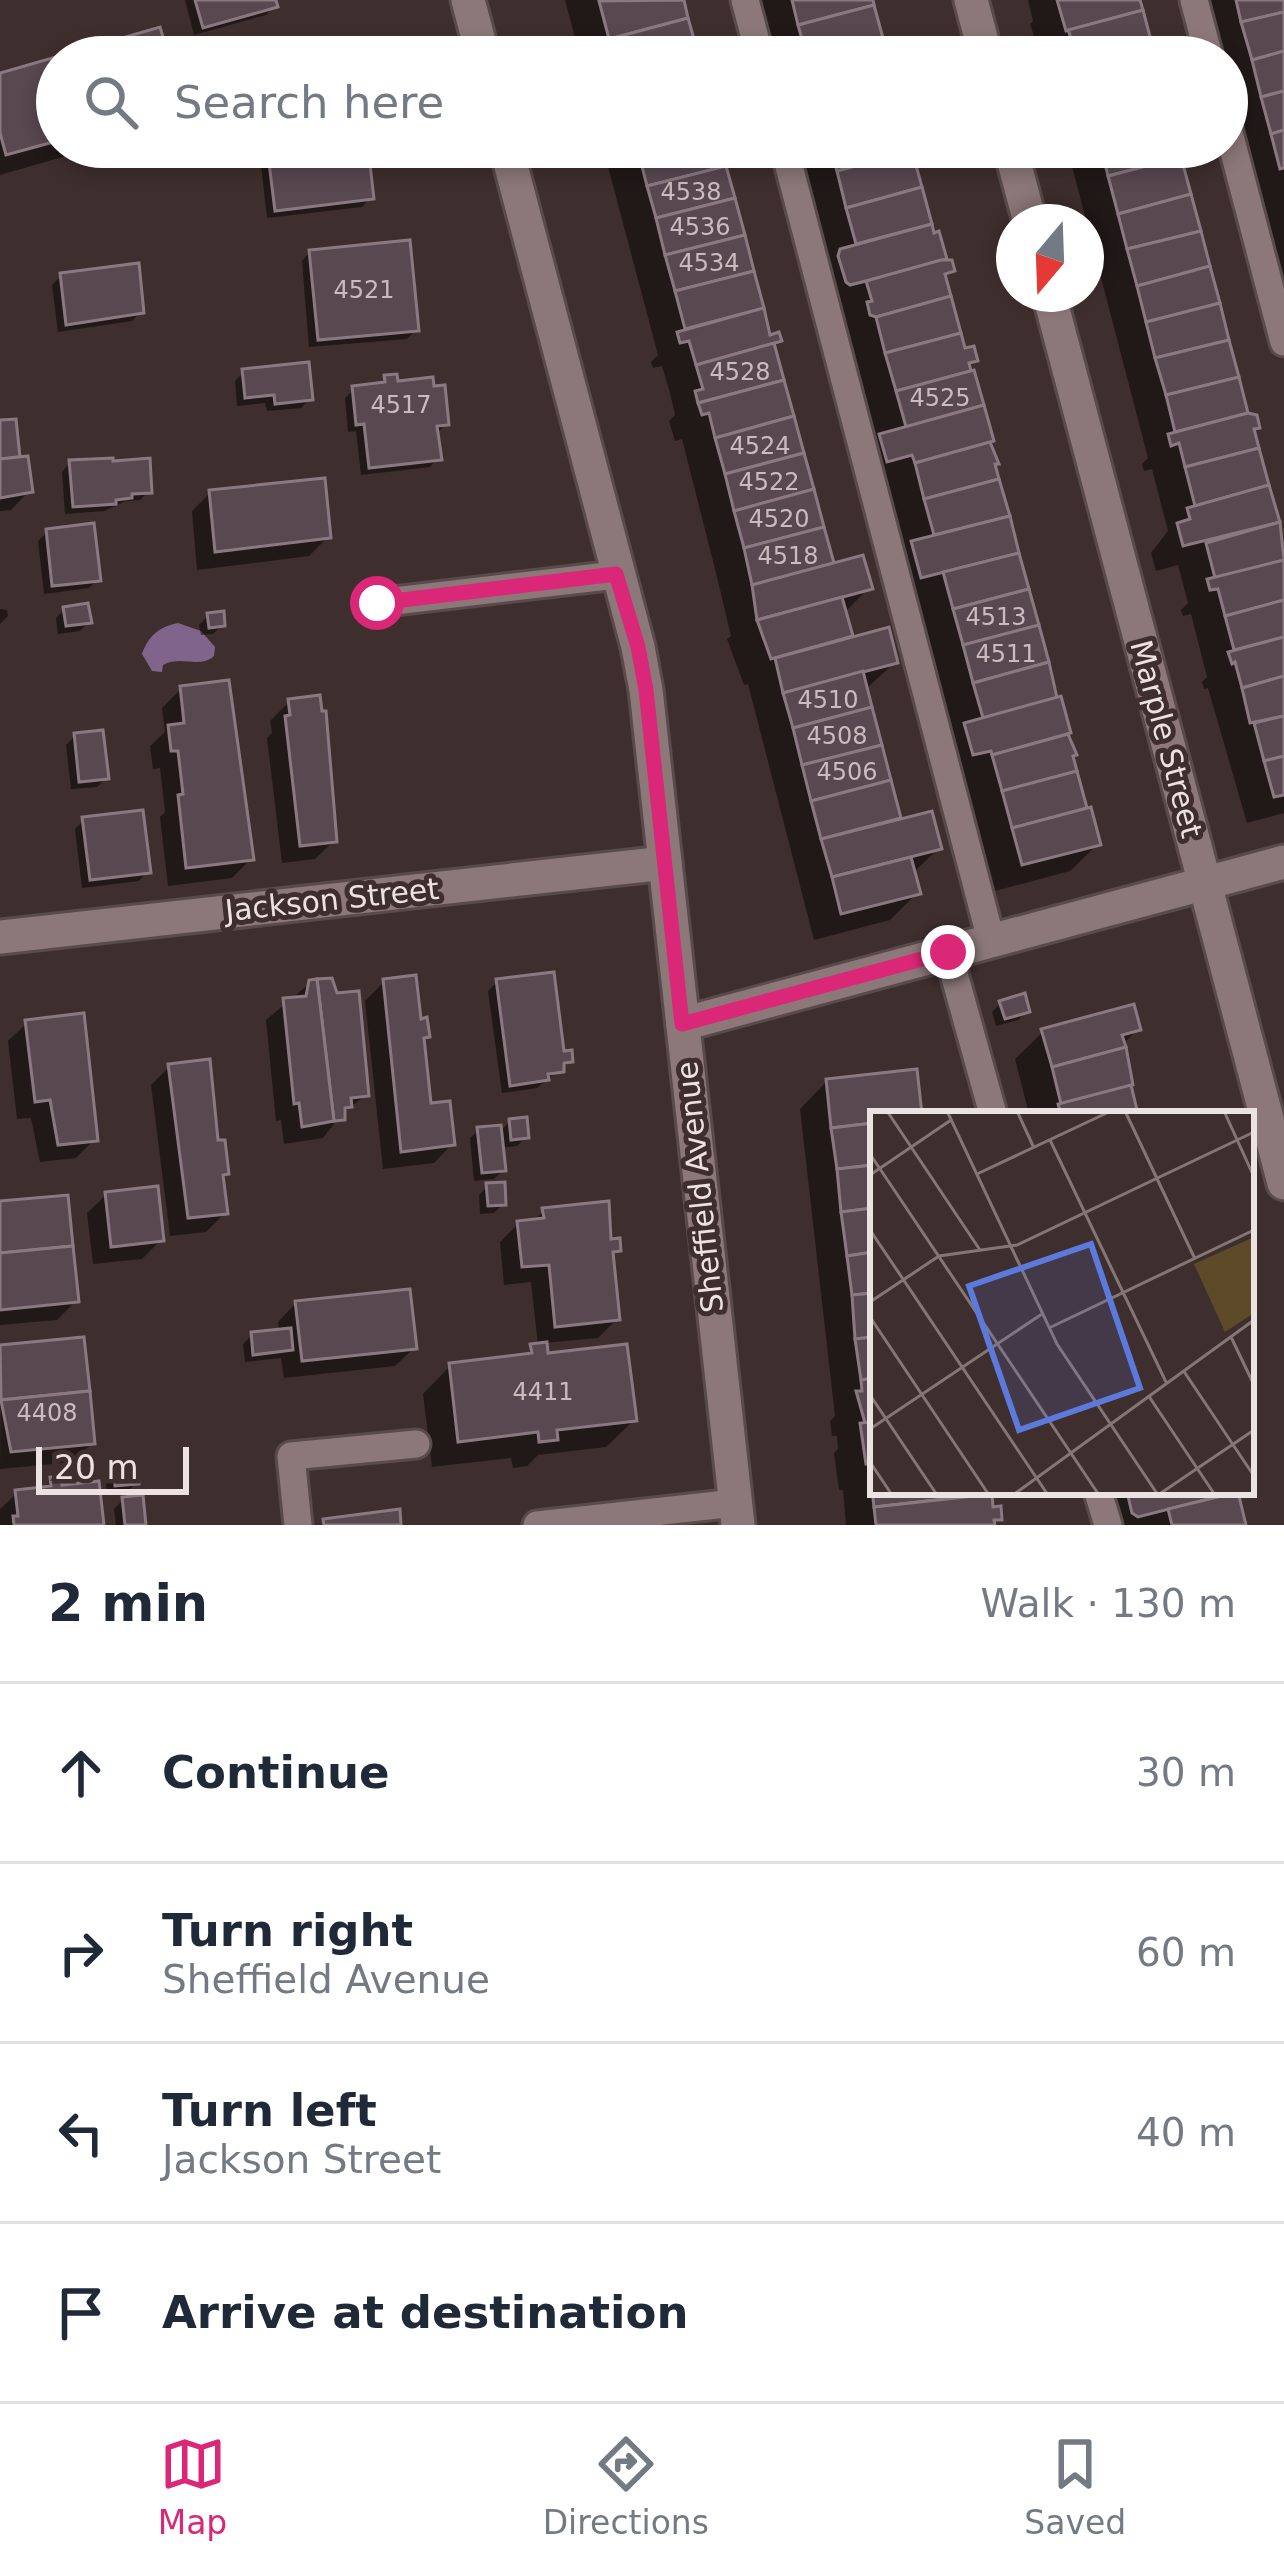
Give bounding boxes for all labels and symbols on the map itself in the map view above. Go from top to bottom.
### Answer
house number: 4538 [660,178,722,206]
north arrow [996,204,1104,312]
house number: 4536 [669,213,731,241]
house number: 4534 [678,249,740,277]
house number: 4521 [333,276,395,304]
house number: 4528 [709,358,771,386]
house number: 4525 [909,384,971,412]
house number: 4517 [370,391,432,419]
house number: 4524 [729,432,791,460]
house number: 4522 [738,468,800,496]
house number: 4520 [748,505,810,533]
house number: 4518 [757,542,819,570]
route start [350,576,404,630]
house number: 4513 [965,603,1027,631]
street label: Marple Street [1123,636,1210,842]
house number: 4511 [975,640,1037,668]
house number: 4510 [797,686,859,714]
house number: 4508 [806,722,868,750]
house number: 4506 [816,758,878,786]
street label: Jackson Street [221,871,441,928]
route end [921,925,975,979]
street label: Sheffield Avenue [669,1060,730,1314]
inset map [870,1111,1254,1495]
house number: 4411 [512,1378,574,1406]
house number: 4408 [16,1399,78,1427]
scale bar [36,1441,189,1494]

